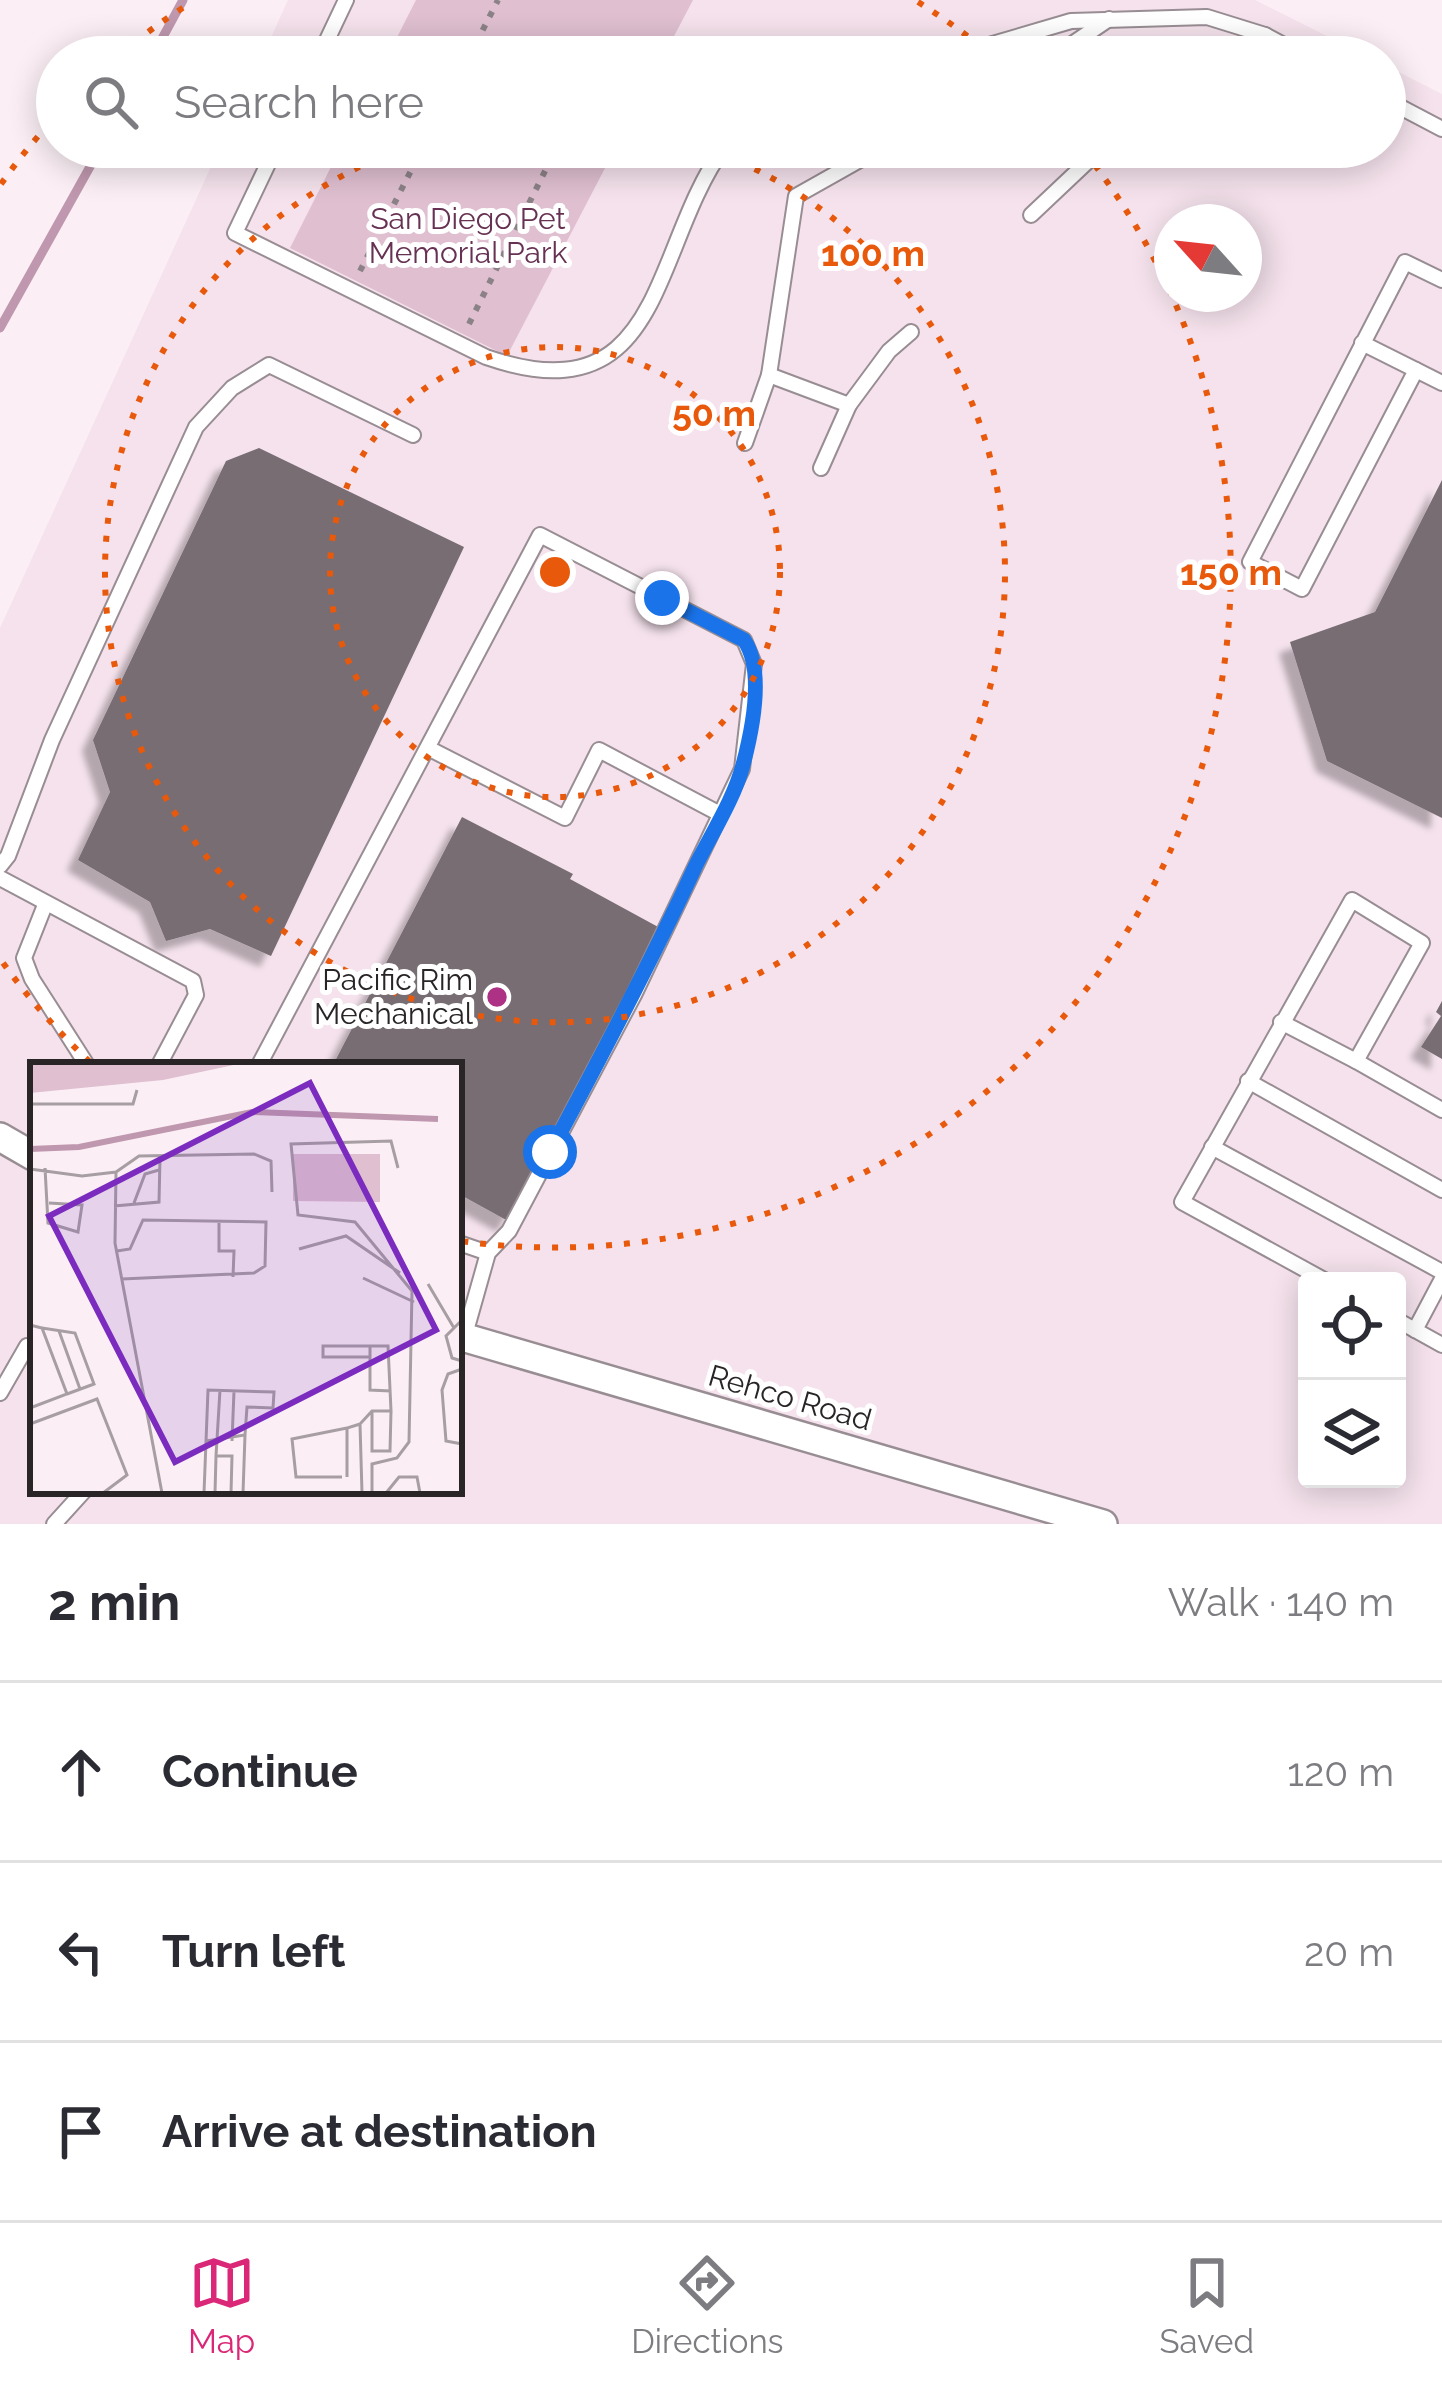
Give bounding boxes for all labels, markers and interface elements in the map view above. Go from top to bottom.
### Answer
search box [36,36,1406,168]
icon: search [78,69,144,135]
text: Search here [174,76,424,129]
park label: San Diego Pet Memorial Park [369,201,567,270]
north arrow [1154,204,1262,312]
text: 100 m [821,232,925,274]
text: 50 m [672,392,756,434]
centre of rings [534,551,576,593]
text: 150 m [1180,551,1282,593]
route end [635,571,689,625]
place label: Pacific Rim Mechanical [314,962,474,1031]
marker: Pacific Rim Mechanical [484,984,510,1010]
inset map [30,1062,462,1494]
route start [523,1125,577,1179]
map controls [1298,1272,1406,1488]
button: locate [1298,1272,1406,1380]
street label: Rehco Road [705,1358,876,1437]
button: layers [1298,1380,1406,1488]
text: 2 min [48,1572,180,1632]
text: Walk · 140 m [1168,1579,1394,1625]
icon: ahead [48,1739,114,1805]
text: Continue [162,1745,358,1798]
text: 120 m [1287,1749,1394,1795]
icon: left [48,1919,114,1985]
text: Turn left [162,1925,345,1978]
text: 20 m [1304,1929,1394,1975]
icon: arrive [48,2099,114,2165]
text: Arrive at destination [162,2105,597,2158]
tab: Map [188,2250,255,2361]
tab: Directions [631,2250,784,2361]
tab: Saved [1160,2250,1254,2361]

